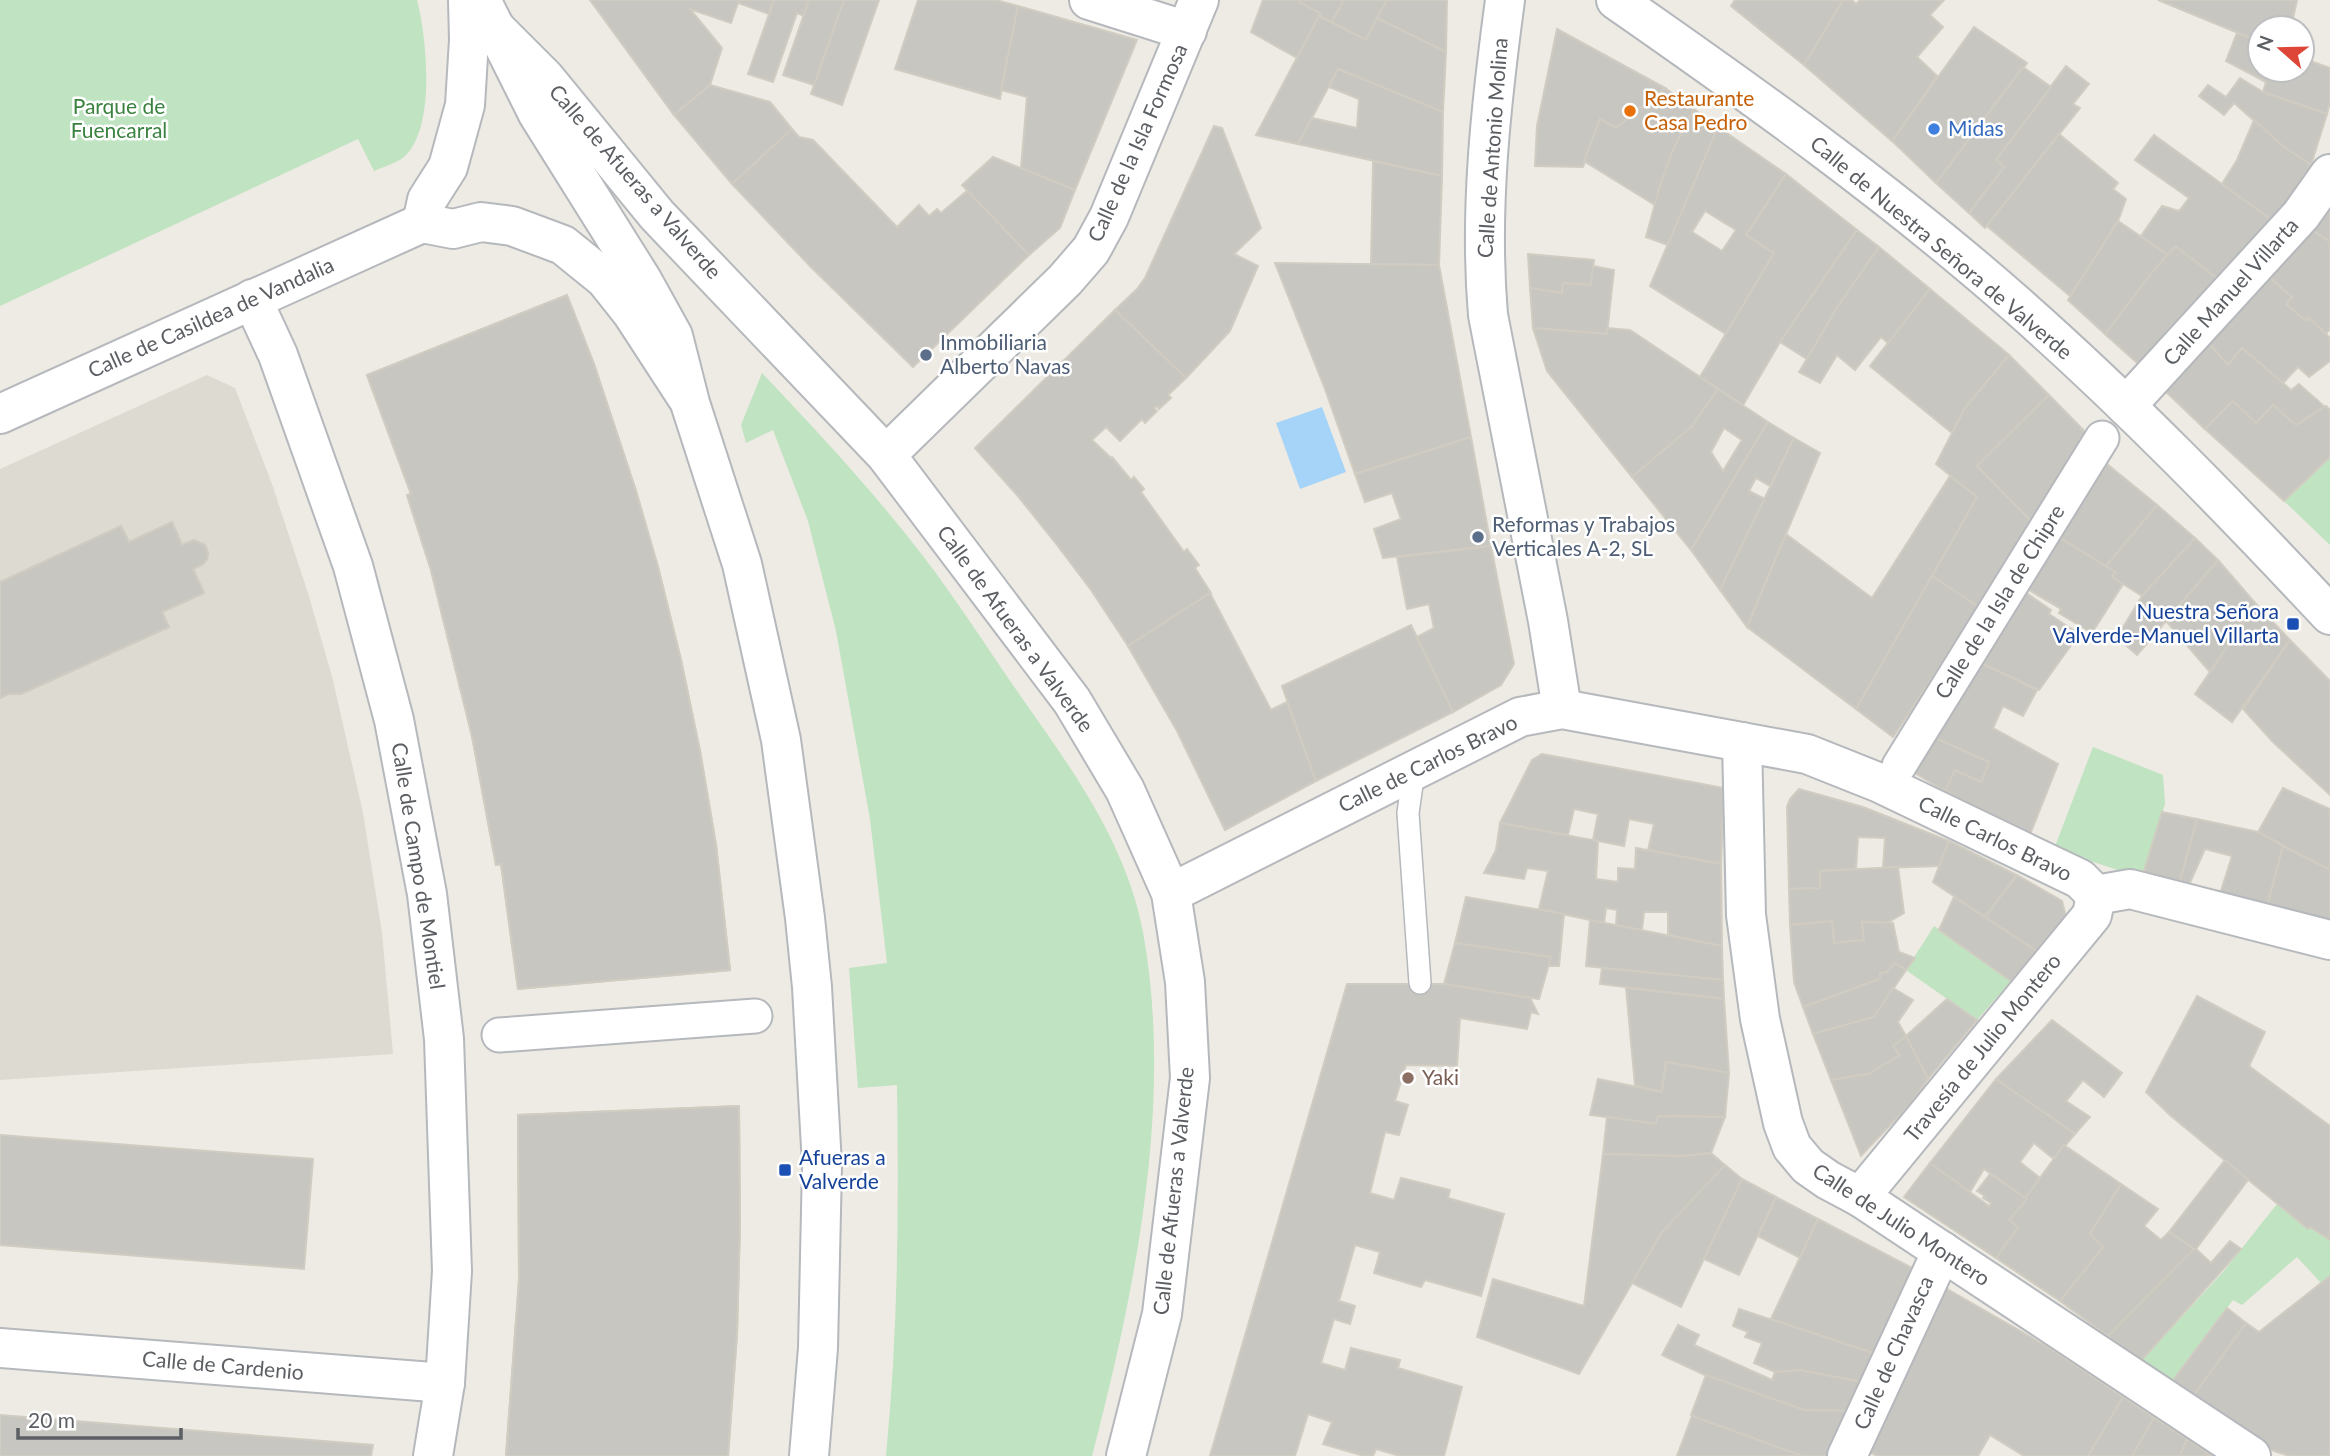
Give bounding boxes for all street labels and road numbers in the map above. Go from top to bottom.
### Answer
street label: Calle de Antonio Molina [1471,37,1512,259]
street label: Calle de la Isla Formosa [1082,39,1192,245]
street label: Calle de Afueras a Valverde [545,79,727,283]
street label: Calle de Nuestra Señora de Valverde [1806,130,2078,364]
street label: Calle Manuel Villarta [2157,212,2303,370]
street label: Calle de Casildea de Vandalia [84,251,337,382]
street label: Calle de la Isla de Chipre [1929,499,2069,703]
street label: Calle de Afueras a Valverde [933,520,1100,736]
street label: Calle de Carlos Bravo [1334,708,1521,817]
street label: Calle de Campo de Montiel [388,740,451,991]
street label: Calle Carlos Bravo [1915,790,2077,886]
street label: Travesía de Julio Montero [1898,948,2066,1146]
street label: Calle de Afueras a Valverde [1147,1065,1198,1316]
street label: Calle de Julio Montero [1808,1157,1995,1290]
street label: Calle de Chavasca [1848,1272,1938,1433]
street label: Calle de Cardenio [141,1345,305,1384]

